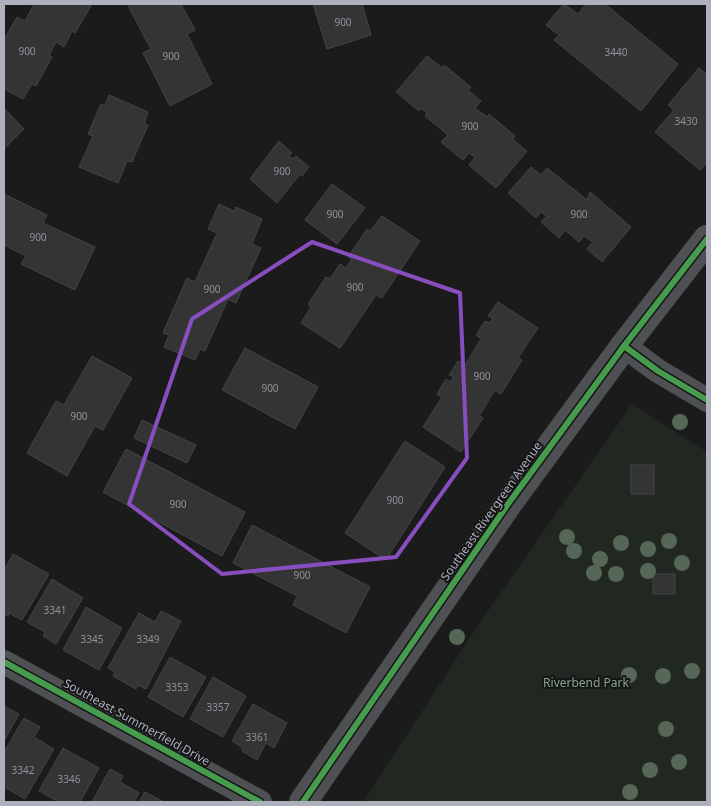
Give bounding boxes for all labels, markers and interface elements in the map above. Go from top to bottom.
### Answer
house number: 900 [334,15,352,29]
house number: 900 [18,44,36,58]
house number: 3440 [605,45,628,59]
house number: 900 [162,49,180,63]
house number: 3430 [675,114,698,128]
house number: 900 [461,119,479,133]
house number: 900 [273,164,291,178]
house number: 900 [326,207,344,221]
house number: 900 [570,207,588,221]
house number: 900 [29,230,47,244]
house number: 900 [346,280,364,294]
house number: 900 [203,282,221,296]
house number: 900 [473,369,491,383]
house number: 900 [261,381,279,395]
house number: 900 [70,409,88,423]
street label: Southeast Rivergreen Avenue [436,438,546,584]
house number: 900 [386,493,404,507]
house number: 900 [169,497,187,511]
house number: 900 [293,568,311,582]
house number: 3341 [44,603,66,617]
house number: 3345 [81,632,104,646]
house number: 3349 [137,632,160,646]
park label: Riverbend Park [543,674,629,691]
street label: Southeast Summerfield Drive [61,675,214,770]
house number: 3353 [166,680,189,694]
house number: 3357 [207,700,230,714]
house number: 3361 [246,730,268,744]
house number: 3342 [12,763,35,777]
house number: 3346 [58,772,81,786]

